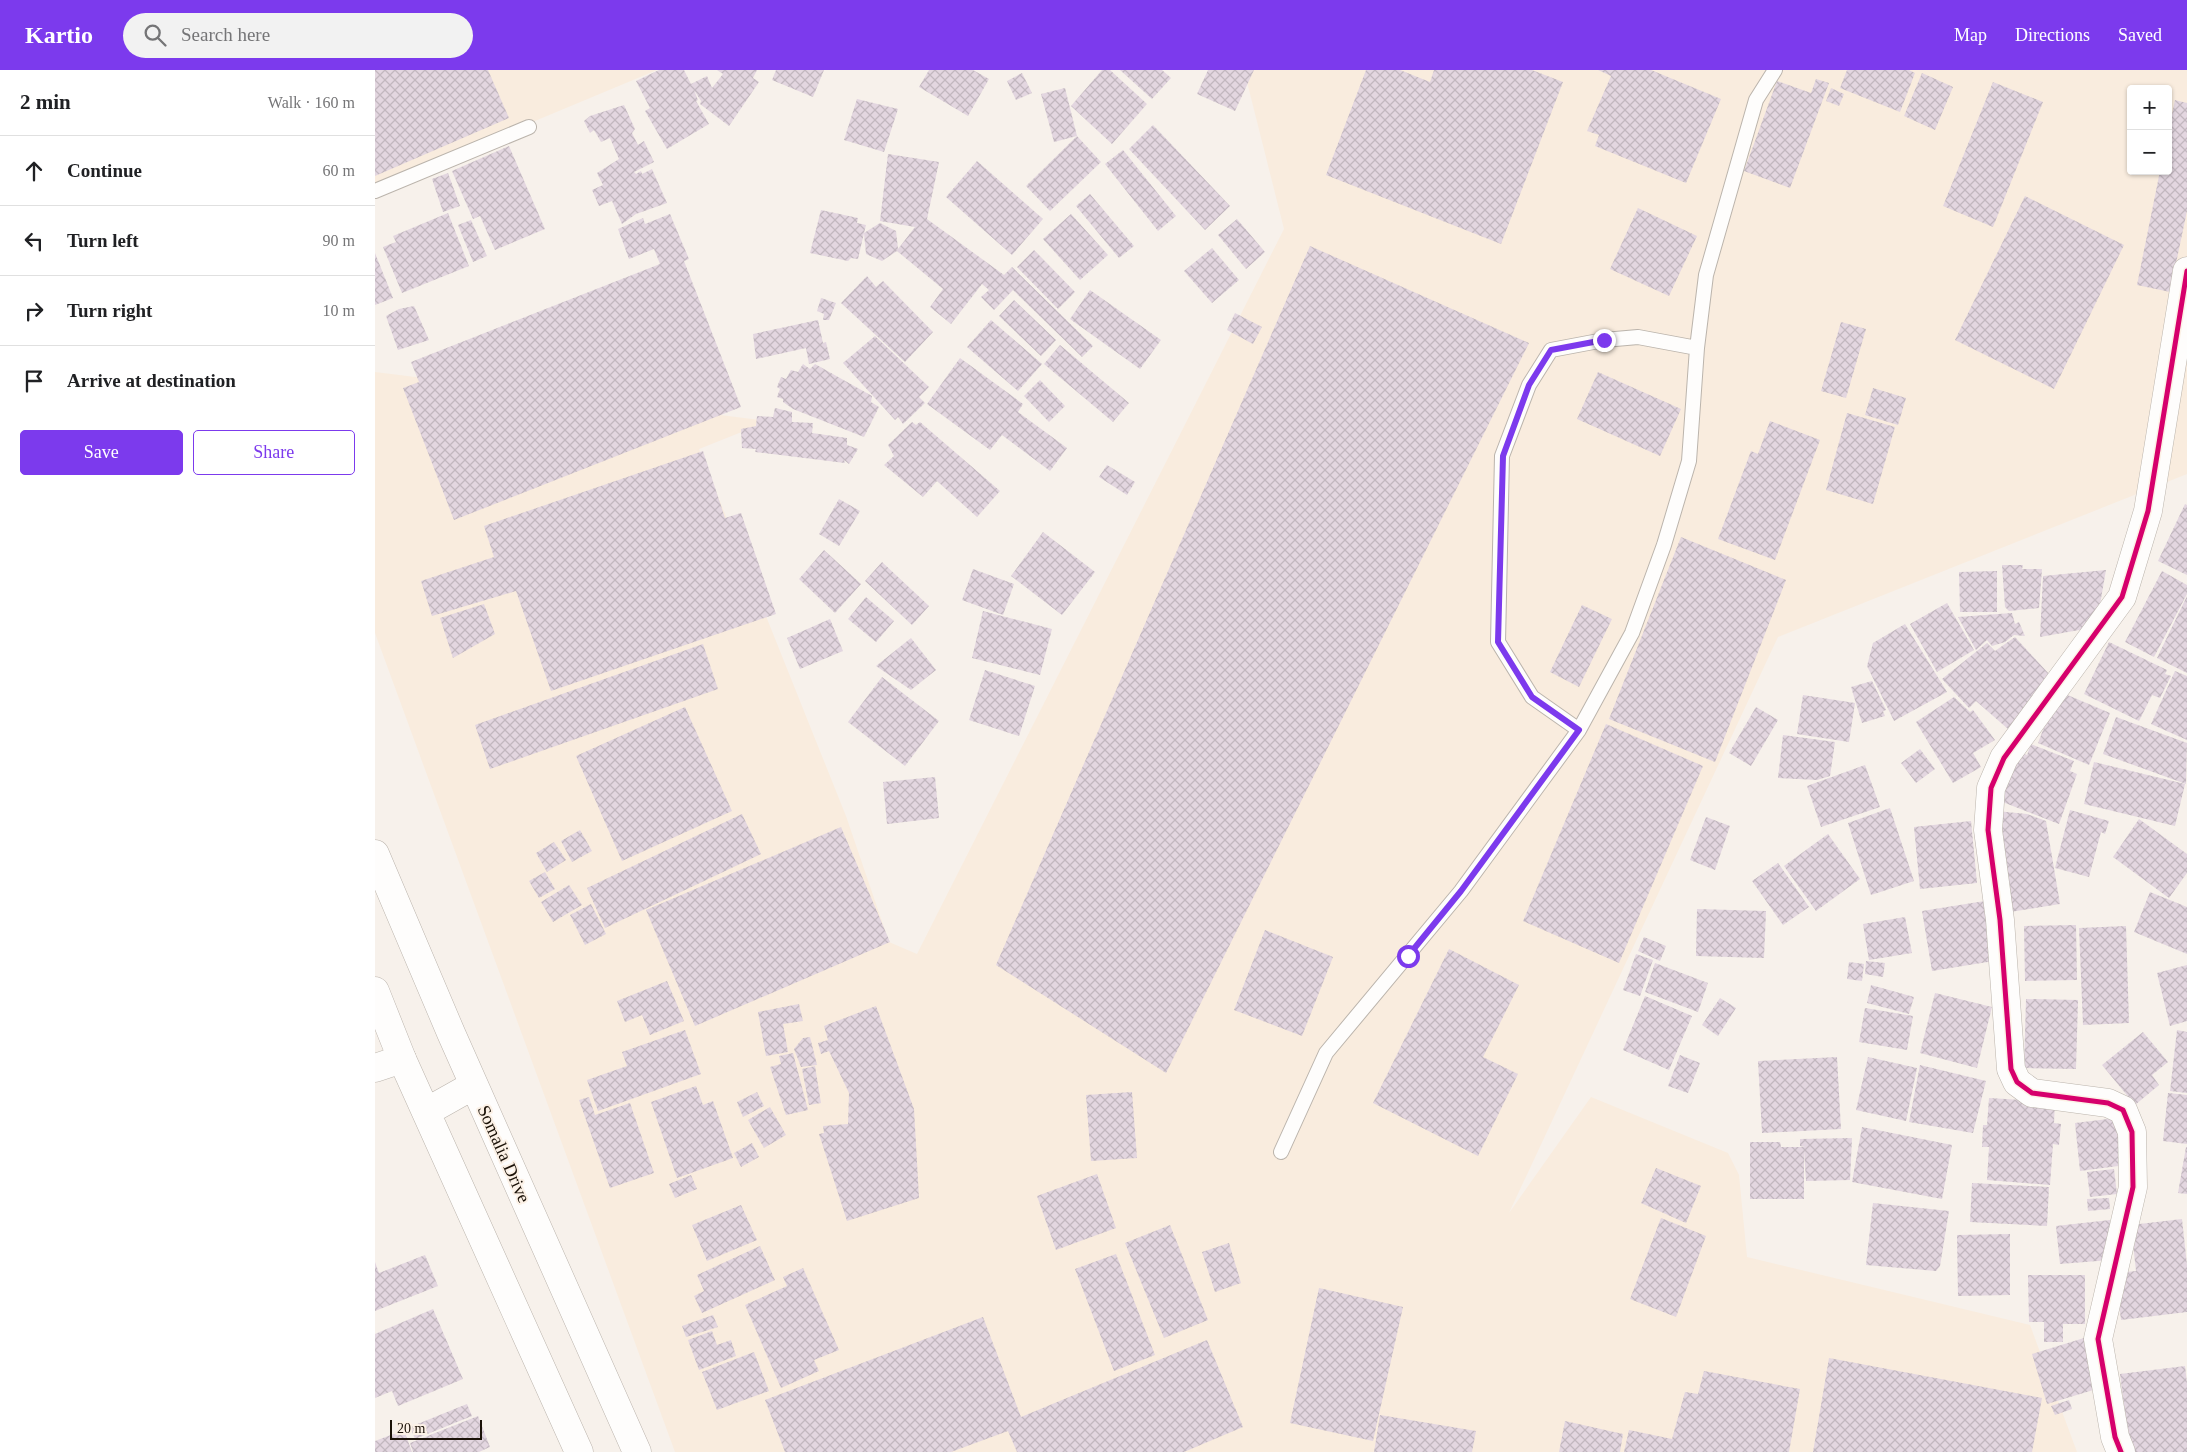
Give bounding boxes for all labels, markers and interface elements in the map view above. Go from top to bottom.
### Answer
search box [123,13,473,58]
icon: search [141,21,169,49]
text: Kartio [25,22,93,48]
text: Search here [181,24,270,45]
text: Map [1954,25,1987,45]
text: Directions [2015,25,2090,45]
text: Saved [2118,25,2162,45]
map controls [2127,85,2172,175]
button: + [2127,85,2172,130]
text: 2 min [20,90,71,114]
text: Walk · 160 m [268,94,355,111]
button: − [2127,130,2172,175]
icon: ahead [20,157,48,185]
text: Continue [67,160,142,181]
text: 60 m [323,162,355,179]
icon: left [20,227,48,255]
text: Turn left [67,230,139,251]
text: 90 m [323,232,355,249]
icon: right [20,297,48,325]
text: Turn right [67,300,152,321]
text: 10 m [323,302,355,319]
route end [1593,329,1616,352]
icon: arrive [20,367,48,395]
text: Arrive at destination [67,370,236,391]
button: Save [20,430,183,475]
button: Share [193,430,355,475]
route start [1397,945,1420,968]
street label: Somalia Drive [474,1102,534,1206]
scale bar [390,1417,483,1440]
text: 20 m [397,1421,425,1436]

